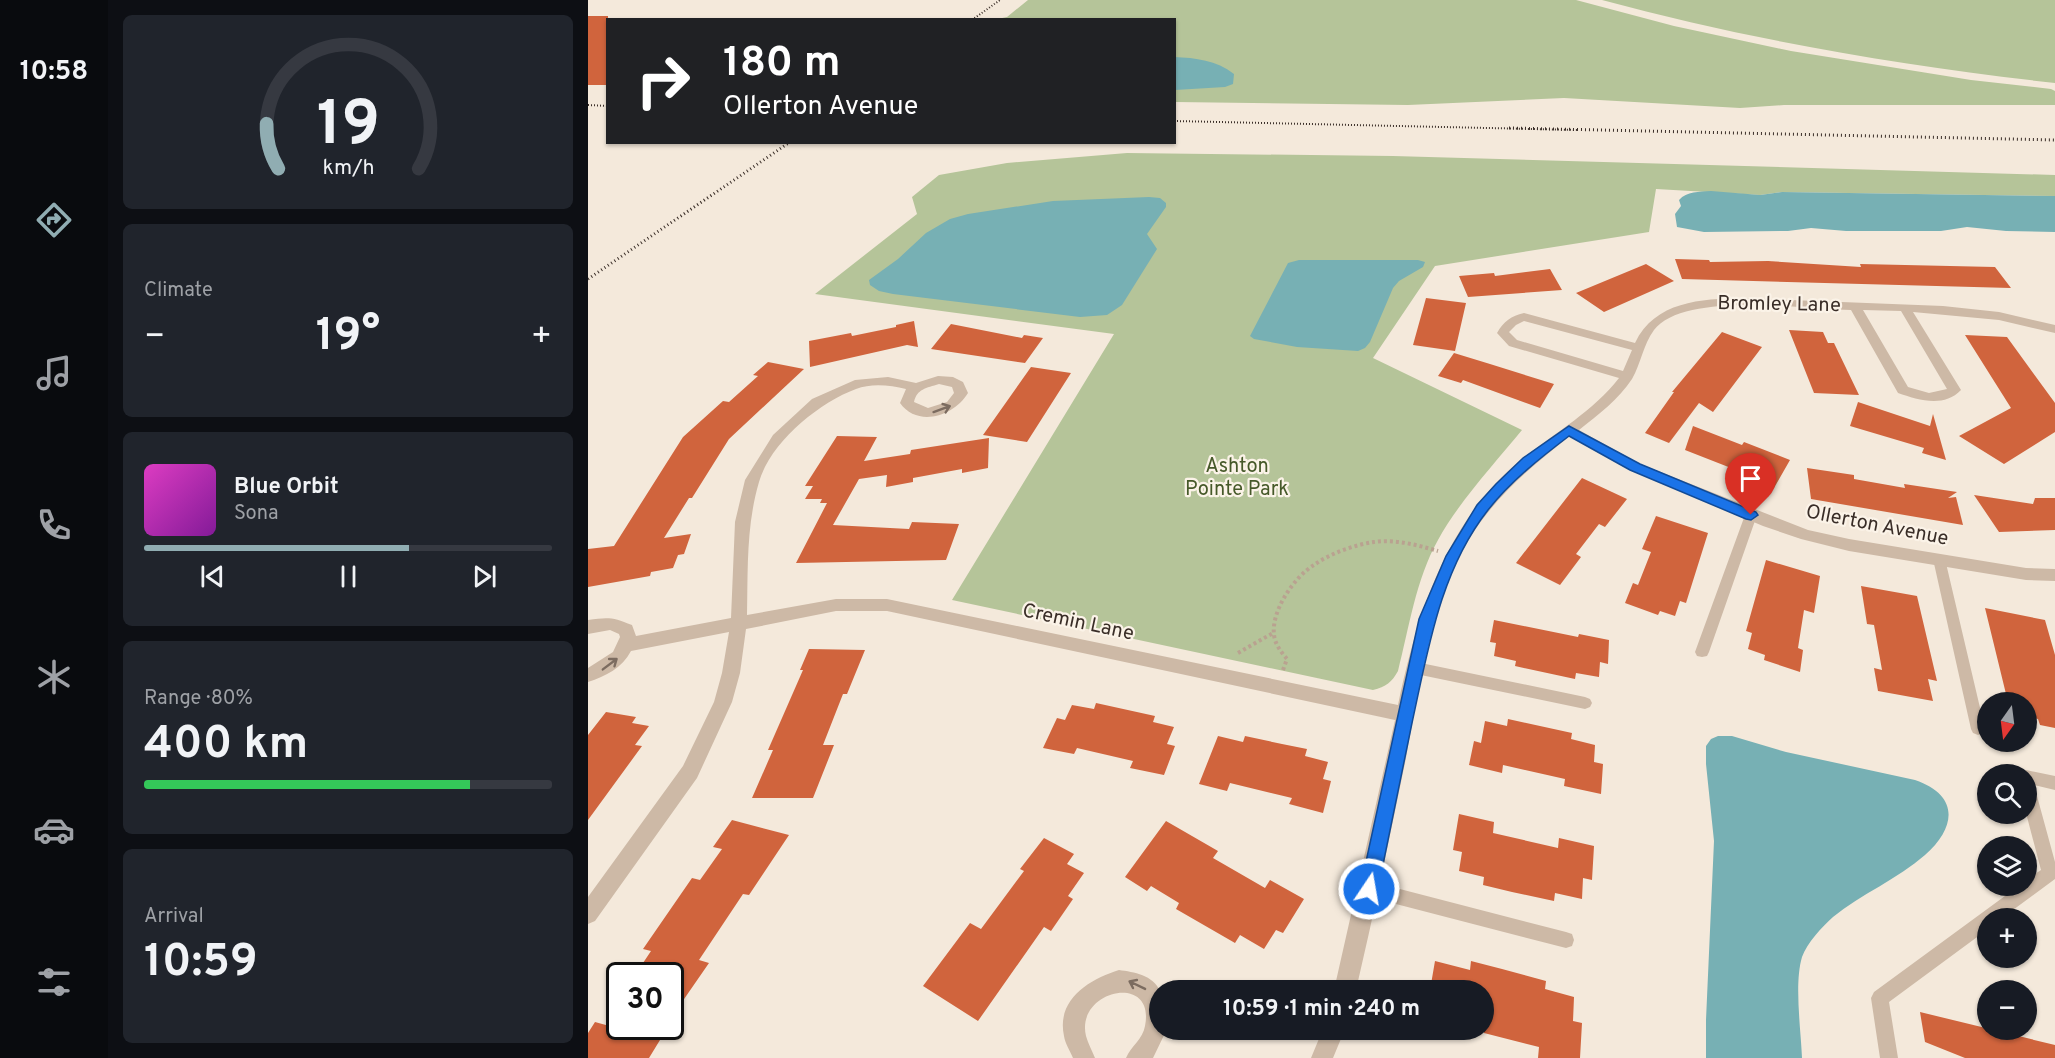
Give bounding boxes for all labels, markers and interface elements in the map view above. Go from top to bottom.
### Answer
text: 180 m [723,38,840,91]
icon: right [624,42,702,120]
text: 10:58 [20,55,88,89]
text: 19 [316,88,380,167]
text: Ollerton Avenue [723,90,918,124]
text: km/h [322,155,374,182]
icon: directions [33,199,75,241]
text: Climate [144,278,213,304]
street label: Bromley Lane [1717,291,1841,319]
text: 19° [316,309,380,366]
text: − [144,317,165,359]
text: + [531,317,552,359]
icon: music [33,352,75,394]
one-way arrow [932,402,951,413]
pin [1725,453,1776,515]
park label: Ashton Pointe Park [1185,454,1289,503]
icon: arrive [1734,462,1767,495]
text: Blue Orbit [234,474,339,501]
street label: Ollerton Avenue [1804,499,1950,553]
text: Sona [234,501,279,527]
icon: phone [33,504,75,546]
icon: previous [196,560,229,593]
icon: pause [332,560,365,593]
icon: next [468,560,501,593]
street label: Cremin Lane [1020,598,1136,648]
icon: climate [33,656,75,698]
one-way arrow [601,657,617,670]
text: Range · 80% [144,686,253,712]
north arrow [1977,692,2037,752]
map controls [1977,692,2037,1040]
text: 400 km [144,717,308,774]
button: search [1977,764,2037,824]
icon: car [33,809,75,851]
button: layers [1977,836,2037,896]
position arrow [1337,857,1401,921]
text: Arrival [144,904,204,930]
button: + [1977,908,2037,968]
text: 10:59 [144,935,258,992]
icon: filters [33,961,75,1003]
speed limit sign: 30 [606,962,684,1040]
one-way arrow [1128,979,1146,991]
button: − [1977,980,2037,1040]
text: 10:59 · 1 min · 240 m [1223,996,1420,1023]

